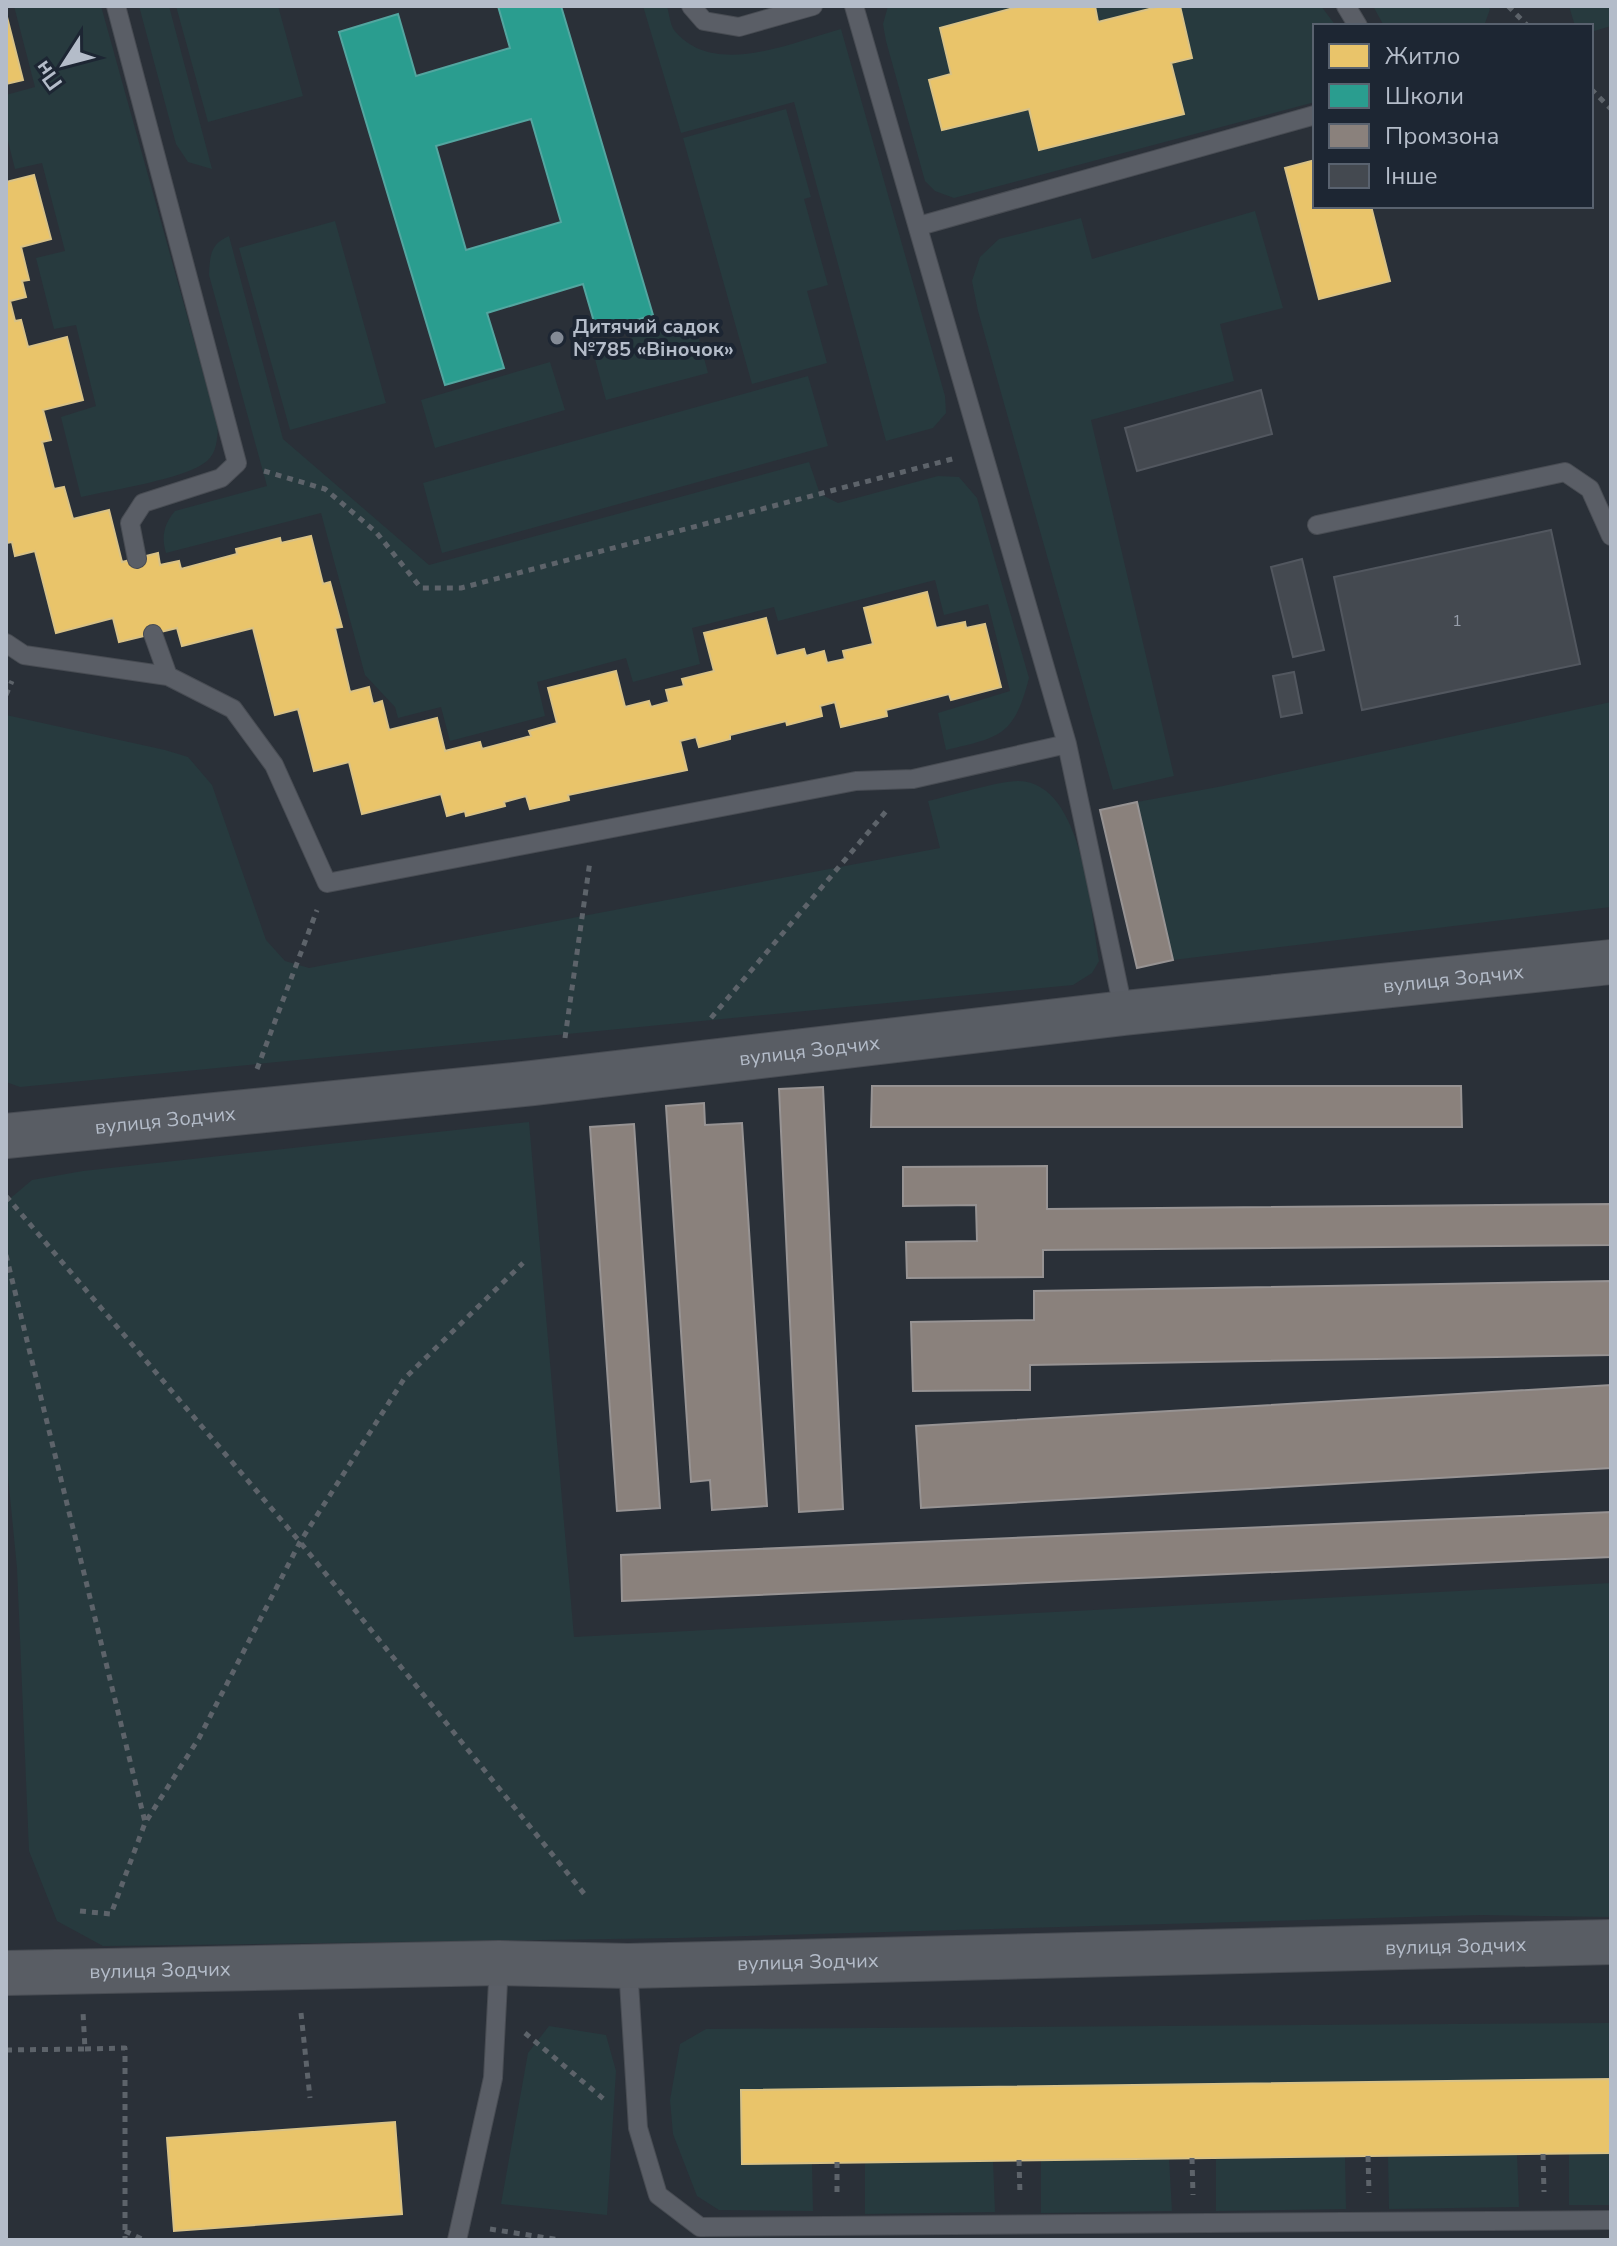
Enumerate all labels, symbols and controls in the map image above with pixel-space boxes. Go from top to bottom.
north arrow [24,24,104,104]
legend [1313,24,1593,208]
text: Житло [1385,40,1460,72]
text: Пн [28,54,70,96]
text: Школи [1385,80,1464,112]
text: Промзона [1385,120,1499,152]
text: Інше [1385,160,1437,192]
place label: Дитячий садок №785 «Віночок» [573,313,734,363]
marker: Дитячий садок №785 «Віночок» [548,329,566,347]
house number: 1 [1452,610,1462,632]
street label: вулиця Зодчих [1382,958,1525,1000]
street label: вулиця Зодчих [738,1029,882,1072]
street label: вулиця Зодчих [94,1100,237,1141]
street label: вулиця Зодчих [1385,1931,1527,1962]
street label: вулиця Зодчих [737,1947,879,1977]
street label: вулиця Зодчих [89,1955,231,1985]

